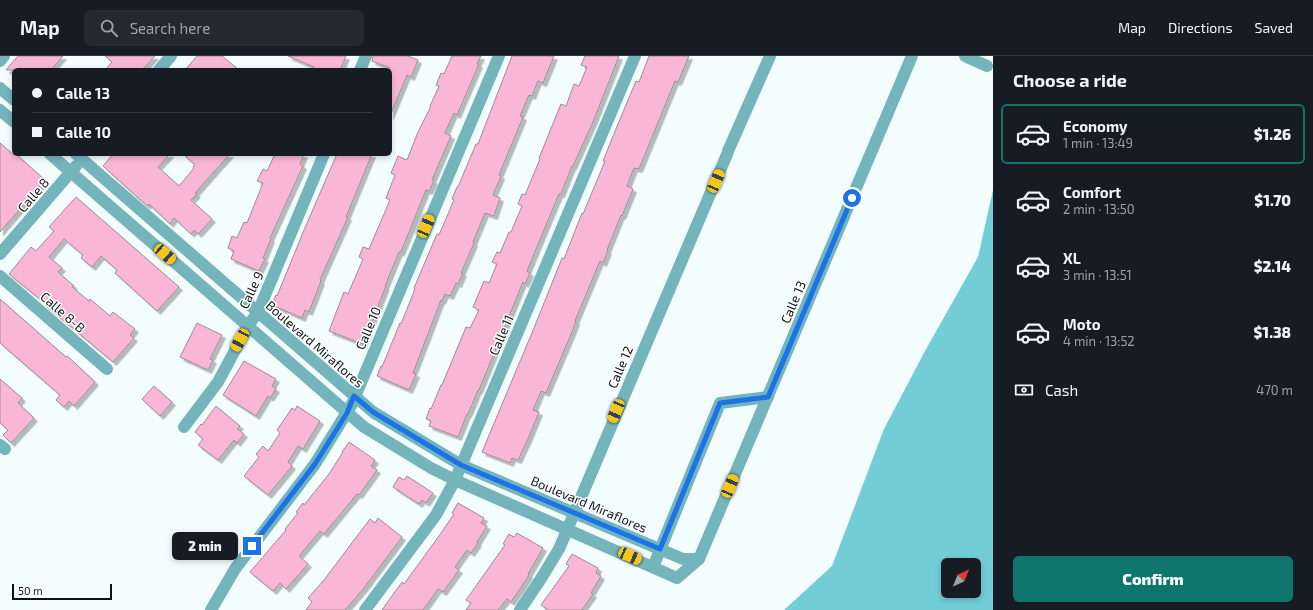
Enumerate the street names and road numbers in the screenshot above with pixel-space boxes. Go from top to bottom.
street label: Calle 8 [14,175,52,215]
street label: Calle 9 [235,269,267,311]
street label: Calle 13 [777,278,809,326]
street label: Calle 8-B [37,288,89,336]
street label: Boulevard Miraflores [263,297,367,391]
street label: Calle 10 [352,304,384,352]
street label: Calle 11 [485,312,517,358]
street label: Calle 12 [604,343,636,391]
street label: Boulevard Miraflores [528,472,650,536]

